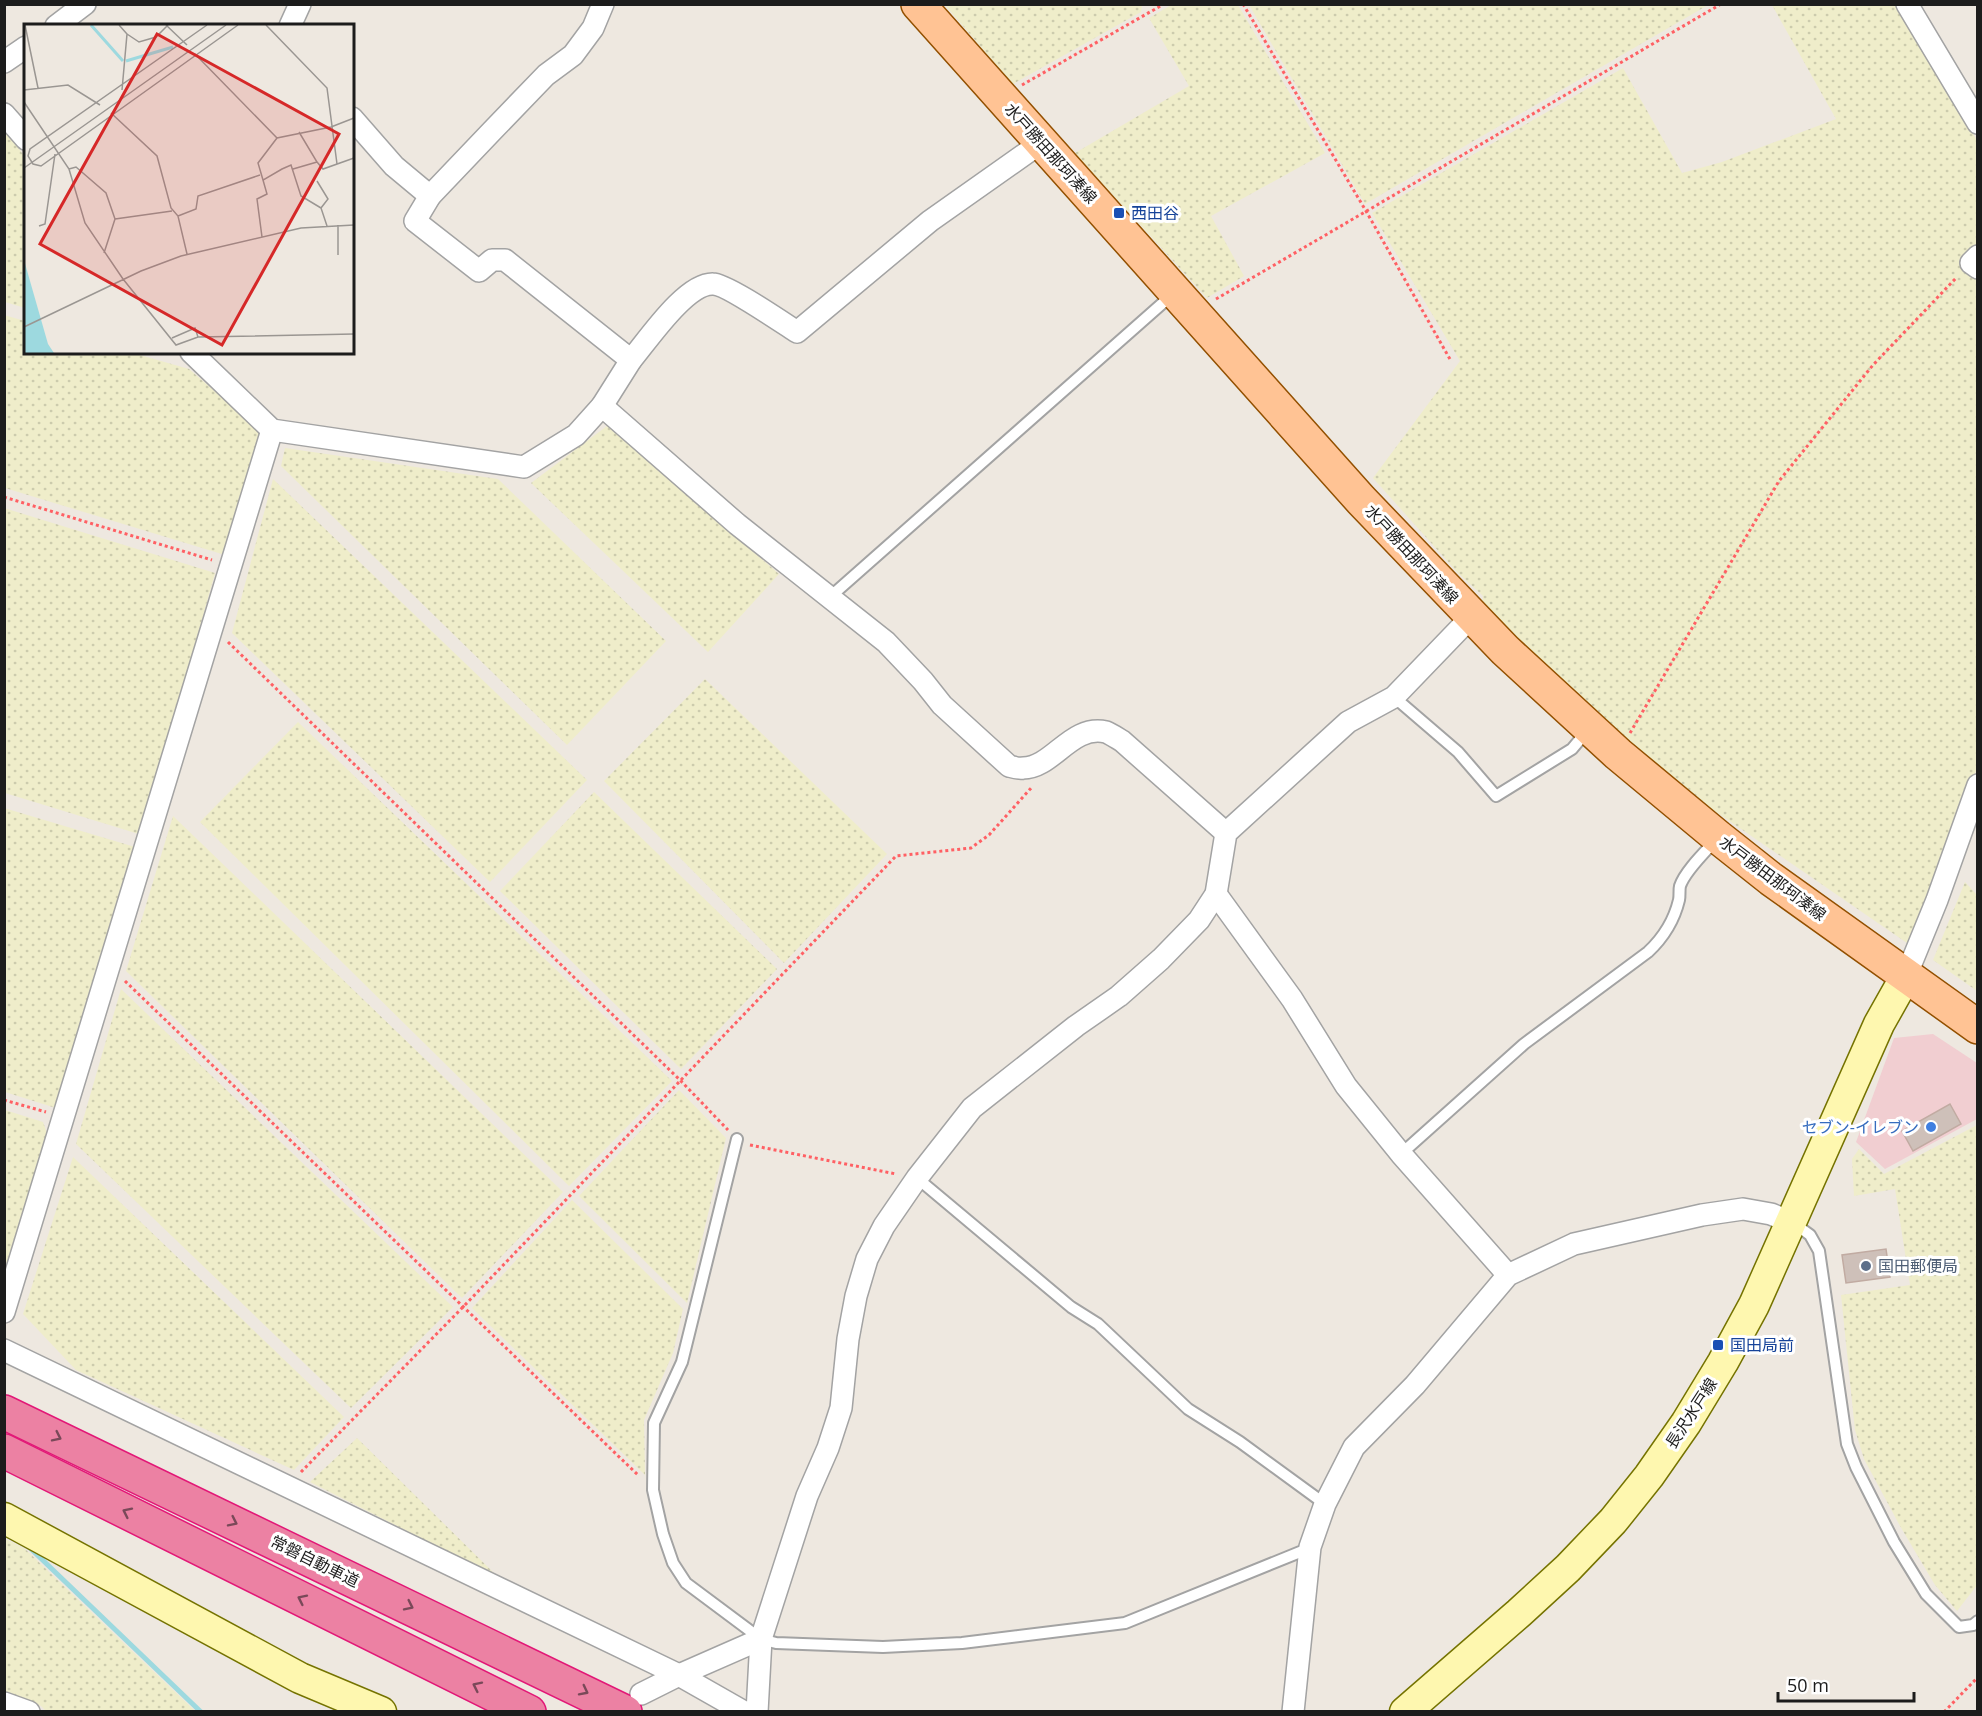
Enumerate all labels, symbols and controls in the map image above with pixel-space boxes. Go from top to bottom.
inset map [24,24,354,354]
street label: 水戸勝田那珂湊線 [1000,98,1102,208]
place label: 西田谷 [1131,202,1179,224]
marker: 西田谷 [1112,206,1126,220]
street label: 水戸勝田那珂湊線 [1360,500,1464,608]
street label: 水戸勝田那珂湊線 [1715,831,1831,925]
place label: セブン-イレブン [1802,1116,1919,1138]
marker: セブン-イレブン [1924,1120,1938,1134]
place label: 国田郵便局 [1878,1255,1958,1277]
marker: 国田郵便局 [1859,1259,1873,1273]
place label: 国田局前 [1730,1334,1794,1356]
marker: 国田局前 [1711,1338,1725,1352]
street label: 長沢水戸線 [1660,1373,1722,1453]
one-way arrow [51,1430,62,1442]
one-way arrow [123,1508,134,1520]
one-way arrow [226,1514,237,1526]
street label: 常磐自動車道 [267,1530,363,1592]
one-way arrow [298,1595,308,1606]
one-way arrow [402,1599,413,1611]
scale bar [1778,1665,1914,1703]
text: 50 m [1787,1673,1829,1697]
one-way arrow [472,1681,483,1693]
one-way arrow [578,1684,589,1695]

